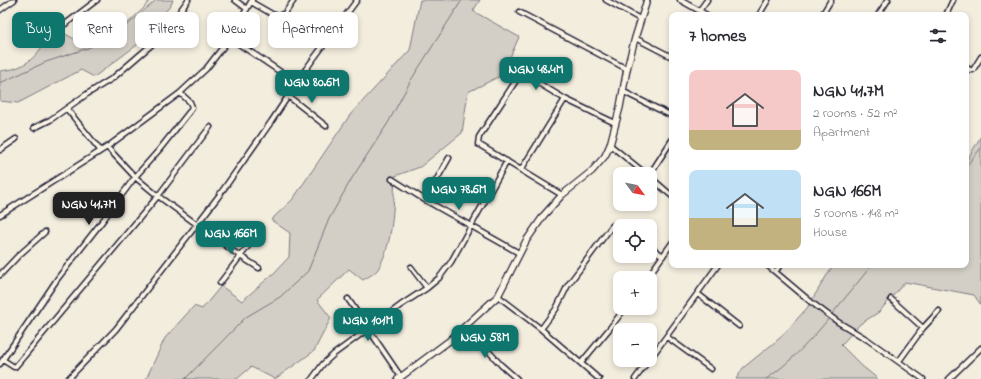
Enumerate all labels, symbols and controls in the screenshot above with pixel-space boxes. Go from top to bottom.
chip: Buy [12,12,65,48]
chip: Rent [73,12,127,48]
chip: Filters [135,12,199,48]
chip: New [207,12,260,48]
chip: Apartment [268,12,358,48]
text: 7 homes [689,24,747,49]
icon: filters [927,25,949,47]
pin: NGN 48.4M [490,57,582,91]
text: NGN 48.4M [508,60,564,79]
pin: NGN 80.6M [266,70,358,104]
text: NGN 80.6M [284,73,340,92]
text: NGN 41.7M [813,79,884,104]
icon: home [721,86,769,134]
text: 2 rooms · 52 m² [813,104,897,123]
text: Apartment [813,123,870,142]
north arrow [613,167,657,211]
map controls [613,167,657,367]
pin: NGN 78.6M [413,177,505,211]
text: NGN 166M [813,179,882,204]
text: NGN 78.6M [431,180,487,199]
icon: home [721,186,769,234]
pin: NGN 41.7M [43,192,135,226]
text: NGN 41.7M [62,195,116,214]
text: 5 rooms · 148 m² [813,204,899,223]
button: locate [613,219,657,263]
pin: NGN 166M [190,221,272,255]
text: House [813,223,847,242]
text: NGN 166M [205,224,257,243]
button: + [613,271,657,315]
pin: NGN 101M [327,308,409,342]
text: NGN 101M [343,311,393,330]
button: − [613,323,657,367]
pin: NGN 58M [448,325,522,359]
text: NGN 58M [460,328,510,347]

